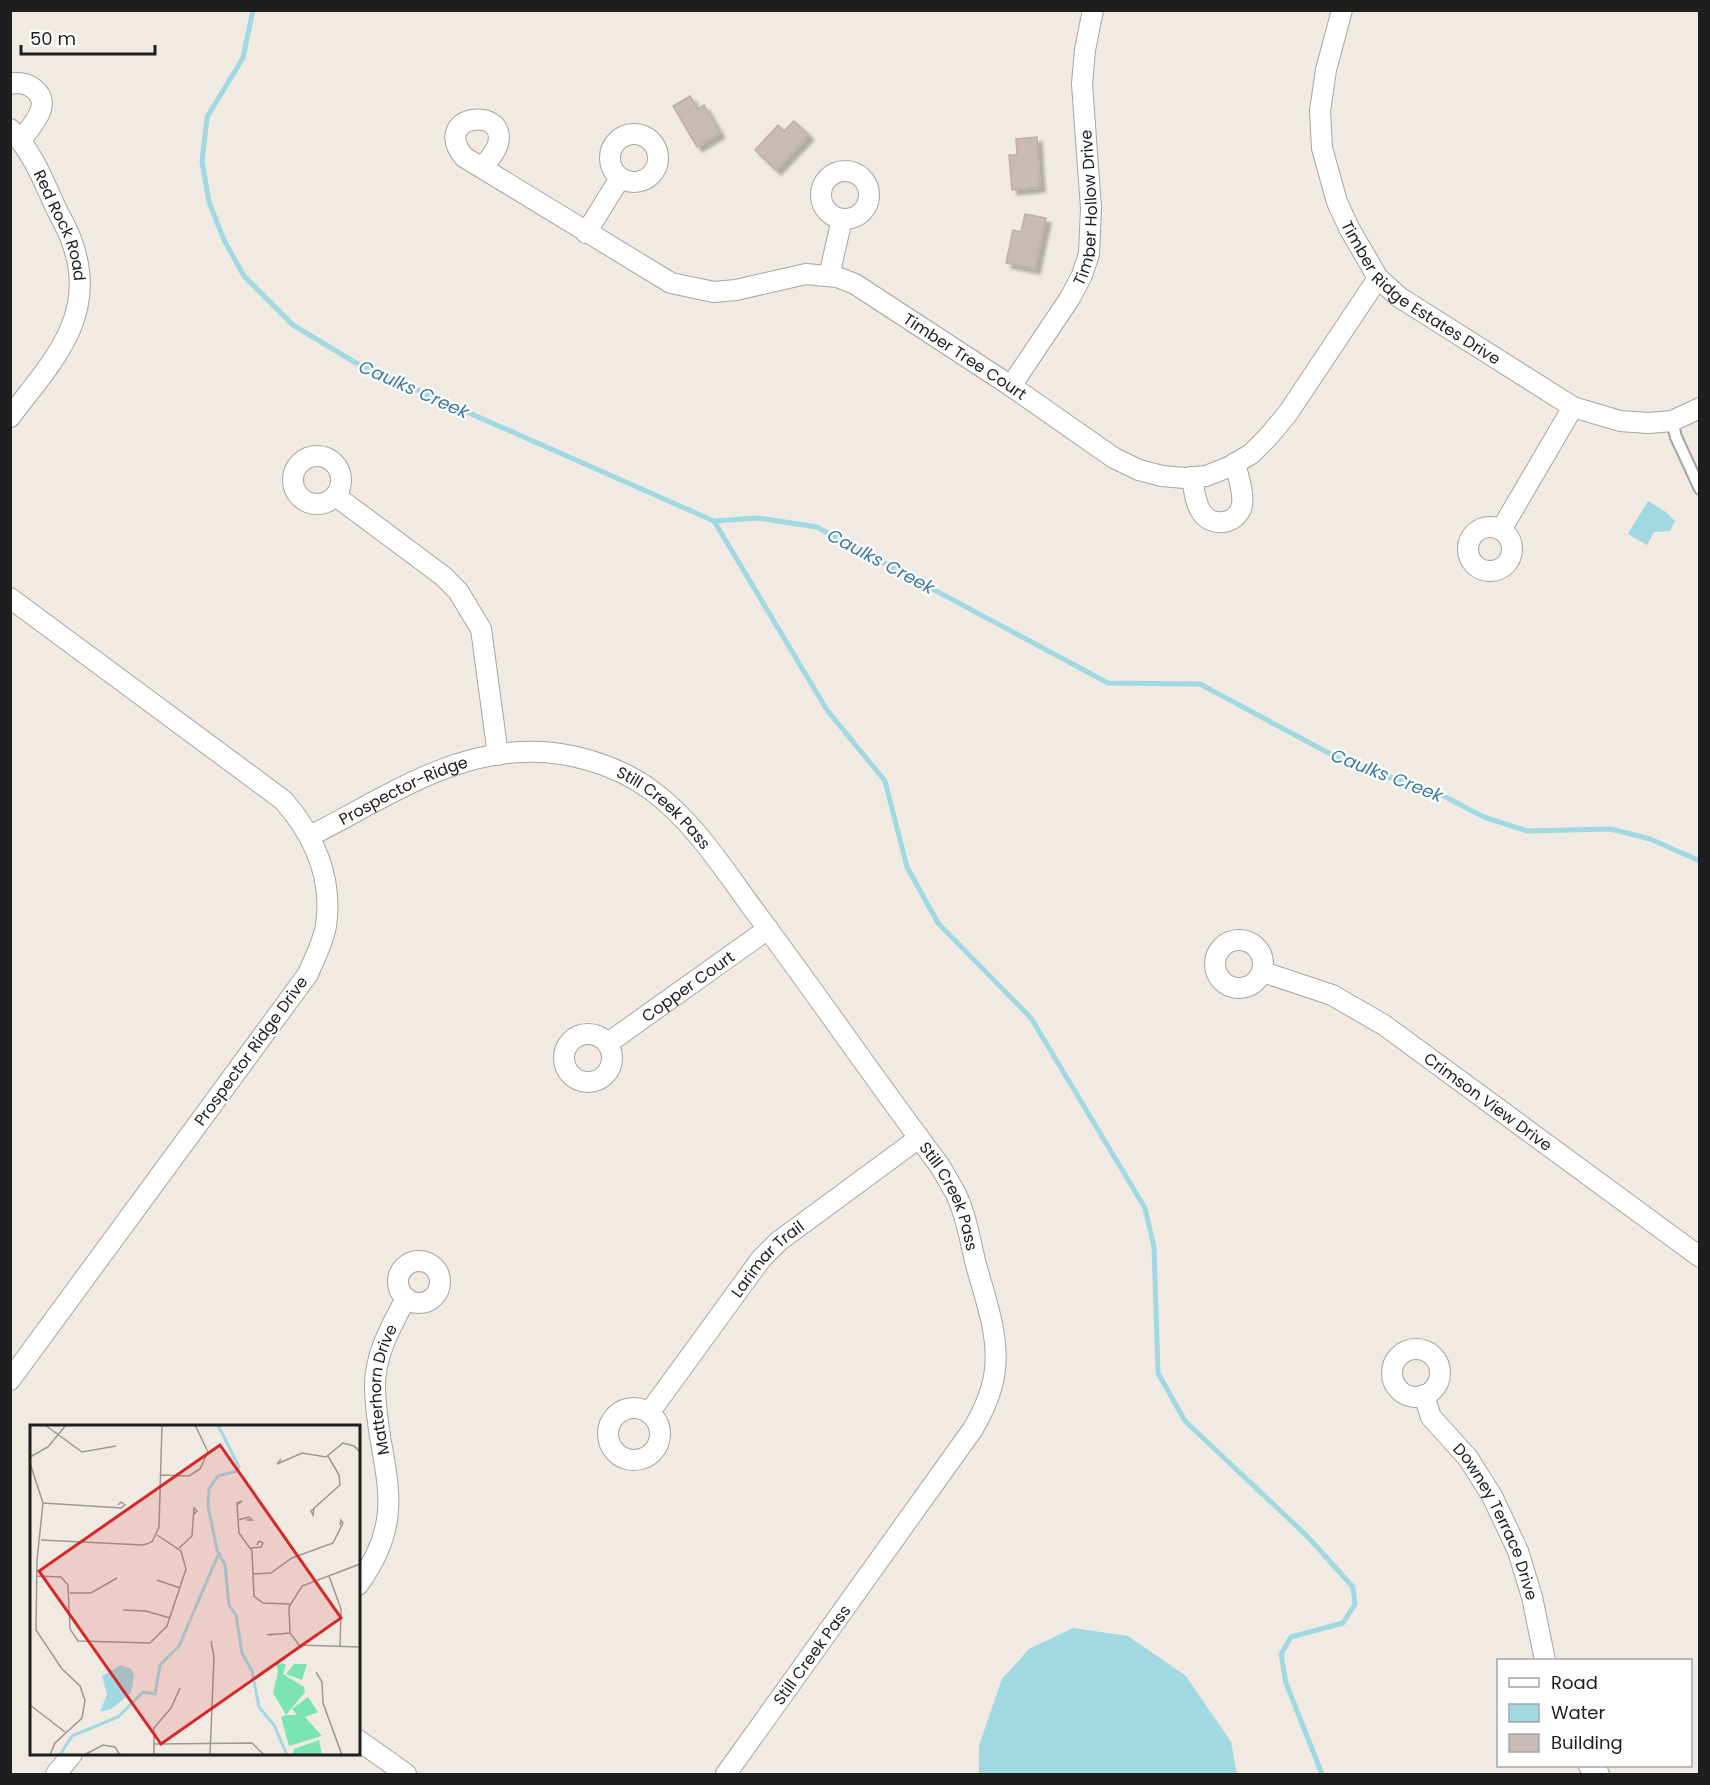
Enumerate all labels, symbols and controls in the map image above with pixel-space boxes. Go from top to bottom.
scale bar [21,18,154,56]
text: 50 m [30,26,76,51]
street label: Timber Hollow Drive [1067,129,1103,290]
street label: Red Rock Road [28,165,91,282]
street label: Timber Ridge Estates Drive [1336,217,1505,370]
street label: Timber Tree Court [899,307,1032,405]
water label: Caulks Creek [355,354,474,425]
water label: Caulks Creek [823,522,940,600]
water label: Caulks Creek [1327,742,1447,808]
street label: Prospector-Ridge [334,750,470,830]
street label: Still Creek Pass [613,760,716,854]
street label: Copper Court [637,945,739,1027]
street label: Prospector Ridge Drive [189,971,313,1131]
street label: Crimson View Drive [1419,1047,1557,1156]
street label: Still Creek Pass [914,1137,984,1253]
street label: Larimar Trail [725,1215,809,1302]
street label: Matterhorn Drive [363,1320,402,1457]
inset map [30,1425,360,1755]
street label: Downey Terrace Drive [1448,1438,1544,1603]
street label: Still Creek Pass [768,1600,856,1710]
legend [1497,1659,1692,1767]
text: Road [1551,1670,1598,1695]
text: Water [1551,1700,1605,1725]
text: Building [1551,1730,1623,1755]

